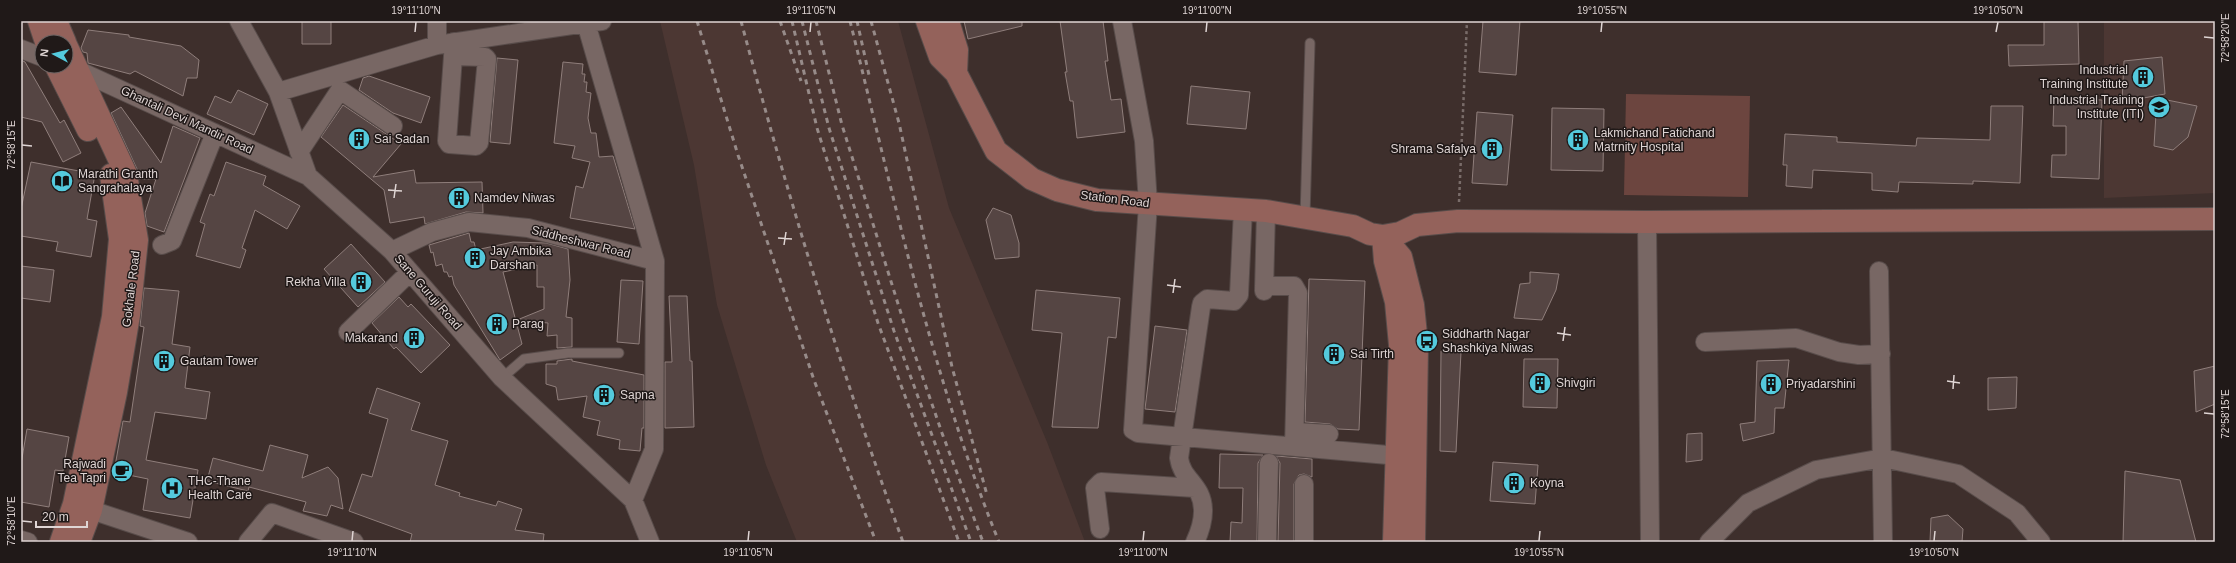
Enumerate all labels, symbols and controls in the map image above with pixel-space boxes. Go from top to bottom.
text: 19°11'10"N [391,5,441,16]
text: 19°11'05"N [786,5,836,16]
text: 19°11'00"N [1182,5,1232,16]
text: 19°10'55"N [1577,5,1627,16]
text: 19°10'50"N [1973,5,2023,16]
text: 72°58'20"E [2220,13,2231,63]
north arrow [34,34,74,74]
text: N [38,48,51,57]
place label: Industrial Training Institute [2040,63,2128,91]
building icon: Industrial Training Institute [2130,64,2156,90]
street label: Ghantali Devi Mandir Road [119,83,255,157]
place label: Industrial Training Institute (ITI) [2049,93,2144,121]
school or university icon: Industrial Training Institute (ITI) [2146,94,2172,120]
text: 72°58'15"E [6,120,17,170]
building icon: Sai Sadan [346,126,372,152]
place label: Lakmichand Fatichand Matrnity Hospital [1594,126,1715,154]
building icon: Lakmichand Fatichand Matrnity Hospital [1565,127,1591,153]
place label: Sai Sadan [374,132,429,146]
building icon: Shrama Safalya [1479,136,1505,162]
place label: Shrama Safalya [1391,142,1476,156]
place label: Marathi Granth Sangrahalaya [78,167,158,195]
library icon: Marathi Granth Sangrahalaya [49,168,75,194]
building icon: Namdev Niwas [446,185,472,211]
street label: Station Road [1080,188,1150,210]
place label: Namdev Niwas [474,191,555,205]
street label: Siddheshwar Road [530,223,632,261]
place label: Jay Ambika Darshan [490,244,552,272]
building icon: Jay Ambika Darshan [462,245,488,271]
street label: Gokhale Road [119,250,143,328]
street label: Sane Guruji Road [391,251,465,333]
building icon: Rekha Villa [348,269,374,295]
place label: Rekha Villa [286,275,346,289]
building icon: Parag [484,311,510,337]
place label: Parag [512,317,544,331]
building icon: Makarand [401,325,427,351]
place label: Siddharth Nagar Shashkiya Niwas [1442,327,1533,355]
bus stop icon: Siddharth Nagar Shashkiya Niwas [1414,328,1440,354]
place label: Makarand [345,331,398,345]
building icon: Sai Tirth [1321,341,1347,367]
place label: Sai Tirth [1350,347,1394,361]
building icon: Gautam Tower [151,348,177,374]
place label: Gautam Tower [180,354,258,368]
building icon: Shivgiri [1527,370,1553,396]
building icon: Priyadarshini [1758,371,1784,397]
place label: Shivgiri [1556,376,1595,390]
place label: Priyadarshini [1786,377,1855,391]
building icon: Sapna [591,382,617,408]
place label: Sapna [620,388,655,402]
text: 72°58'15"E [2220,389,2231,439]
place label: Rajwadi Tea Tapri [58,457,106,485]
cafe icon: Rajwadi Tea Tapri [109,458,135,484]
building icon: Koyna [1501,470,1527,496]
place label: THC-Thane Health Care [188,474,252,502]
hospital icon: THC-Thane Health Care [159,475,185,501]
place label: Koyna [1530,476,1564,490]
text: 72°58'10"E [6,496,17,546]
scale bar [36,503,87,529]
text: 20 m [42,510,69,524]
text: 19°11'10"N [327,547,377,558]
text: 19°11'05"N [723,547,773,558]
text: 19°11'00"N [1118,547,1168,558]
text: 19°10'55"N [1514,547,1564,558]
text: 19°10'50"N [1909,547,1959,558]

